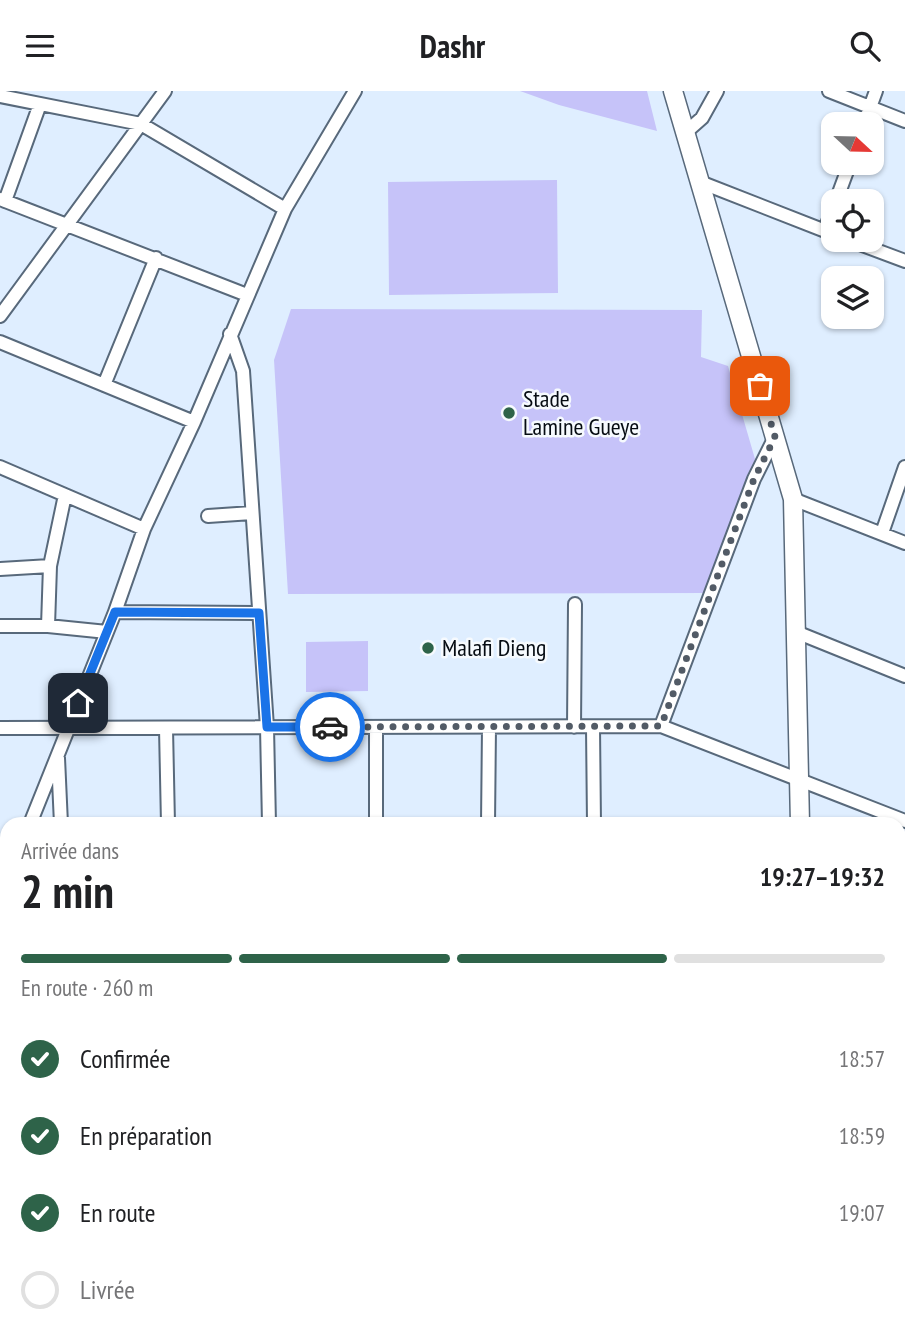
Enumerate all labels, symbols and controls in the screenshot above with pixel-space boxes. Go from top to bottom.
text: Dashr [420,25,485,67]
icon: menu [21,27,59,65]
icon: search [846,27,884,65]
north arrow [821,112,884,175]
map controls [821,112,884,329]
button: locate [821,189,884,252]
button: layers [821,266,884,329]
pin [730,356,790,416]
icon: bag [741,367,779,405]
place label: Stade Lamine Gueye [523,383,639,442]
marker: Stade Lamine Gueye [501,405,517,421]
place label: Malafi Dieng [442,632,546,663]
marker: Malafi Dieng [420,640,436,656]
pin [48,673,108,733]
icon: home [59,684,97,722]
courier [295,692,365,762]
icon: car [311,708,349,746]
text: Arrivée dans [21,836,119,865]
text: 19:27–19:32 [760,860,885,893]
text: 2 min [21,861,114,921]
text: En route · 260 m [21,973,153,1002]
icon: check [21,1040,59,1078]
text: Confirmée [80,1042,171,1075]
text: 18:57 [839,1044,885,1073]
icon: check [21,1117,59,1155]
text: En préparation [80,1119,212,1152]
text: 18:59 [839,1121,885,1150]
icon: check [21,1194,59,1232]
text: En route [80,1196,155,1229]
text: 19:07 [839,1198,885,1227]
text: Livrée [80,1273,135,1306]

